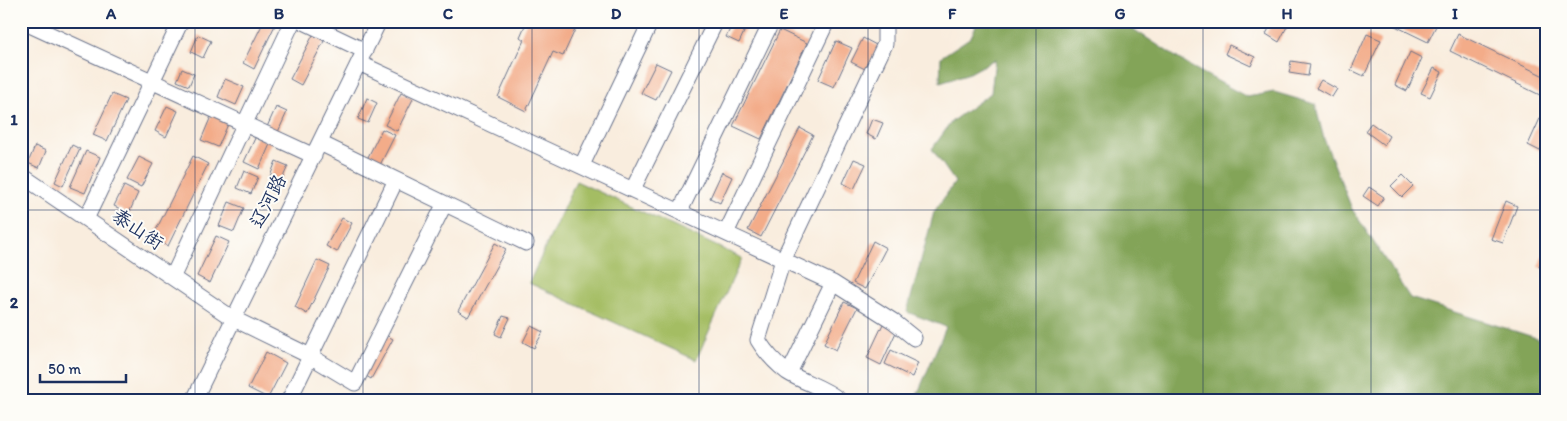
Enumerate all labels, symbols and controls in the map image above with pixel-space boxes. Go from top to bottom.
text: A [105,4,117,23]
text: B [274,4,285,23]
text: C [443,4,454,23]
text: D [611,4,622,23]
text: E [780,4,789,23]
text: F [948,4,957,23]
text: G [1114,4,1126,23]
text: H [1281,4,1293,23]
text: I [1452,4,1458,23]
text: 1 [10,110,18,129]
street label: 辽河路 [245,170,291,232]
street label: 泰山街 [108,204,168,254]
text: 2 [10,293,19,312]
scale bar [40,351,126,383]
text: 50 m [48,360,81,378]

